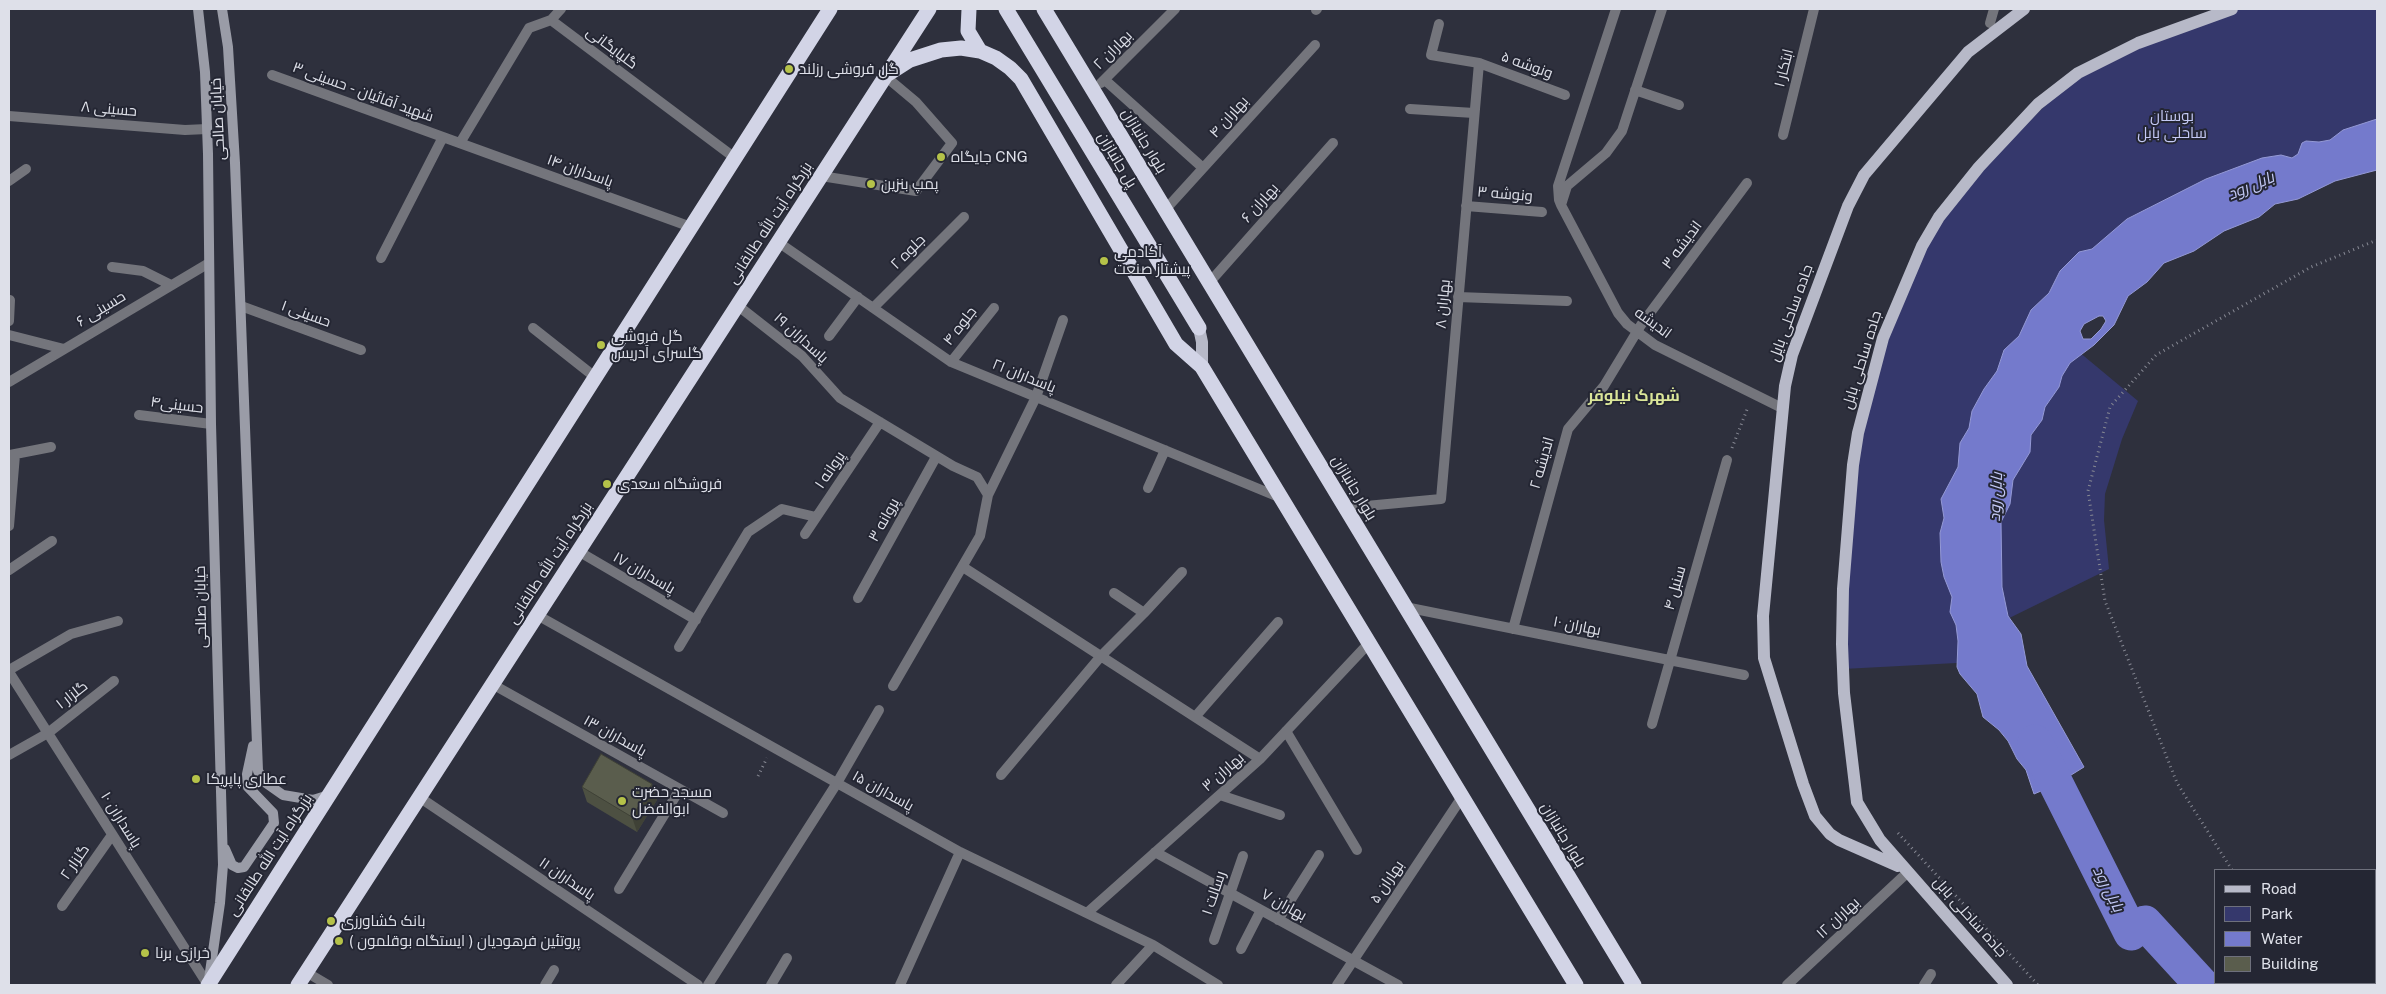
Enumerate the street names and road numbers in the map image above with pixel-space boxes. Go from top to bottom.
street label: گلپایگانی [583,23,641,73]
street label: بهاران ۲ [1090,27,1136,73]
street label: ونوشه ۵ [1499,47,1555,83]
street label: ابتکار ۱ [1771,47,1797,89]
street label: شهید آقائیان - حسینی ۳ [290,58,436,126]
street label: خيابان صالحی [207,77,229,161]
street label: بهاران ۴ [1206,92,1252,142]
street label: حسینی ۸ [80,98,138,120]
street label: بلوار جانبازان [1118,105,1170,177]
street label: پل جانبازان [1093,129,1141,191]
street label: پاسداران ۱۴ [544,151,616,191]
street label: بزرگراه آیت الله طالقانی [724,159,816,287]
street label: بهاران ۶ [1238,179,1282,227]
street label: ونوشه ۳ [1476,183,1534,205]
street label: اندیشه ۳ [1658,217,1706,273]
street label: جلوه ۲ [887,231,929,273]
street label: جاده ساحلی بایل [1765,262,1817,364]
street label: بهاران ۸ [1432,279,1454,329]
street label: حسینی ۶ [73,287,129,331]
street label: حسینی ۱ [279,297,333,331]
street label: جلوه ۴ [939,303,981,349]
street label: اندیشه [1631,303,1675,343]
street label: پاسداران ۱۹ [770,309,832,367]
street label: جاده ساحلی بابل [1838,309,1886,411]
street label: پاسداران ۲۱ [990,355,1058,397]
street label: حسینی۴ [149,393,205,417]
street label: اندیشه ۲ [1526,435,1558,491]
street label: پروانه ۱ [811,448,849,492]
street label: بلوار جانبازان [1328,452,1380,524]
street label: پروانه ۳ [865,495,903,545]
street label: بزرگراه آیت الله طالقانی [504,499,596,627]
street label: پاسداران ۱۷ [610,548,678,598]
street label: سنبل ۴ [1660,564,1690,612]
street label: خیابان صالحی [191,566,211,648]
street label: بهاران ۱۰ [1552,613,1602,639]
street label: گلزار ۱ [52,677,92,713]
street label: پاسداران ۱۳ [580,711,650,761]
street label: بهاران ۳ [1198,749,1248,795]
street label: پاسداران ۱۵ [849,767,917,815]
street label: پاسداران ١٠ [97,789,145,851]
street label: بزرگراه آیت الله طالقانی [224,791,316,919]
street label: بلوار جانبازان [1537,799,1589,871]
street label: گلزار ۲ [57,841,93,883]
street label: پاسداران ١١ [536,854,598,904]
street label: بهاران ۵ [1366,857,1408,907]
street label: رسالت ۱ [1198,869,1230,917]
street label: جاده ساحلی بابل [1929,873,2011,961]
street label: بهاران ۷ [1258,885,1310,925]
street label: بهاران ۱۲ [1813,894,1863,942]

